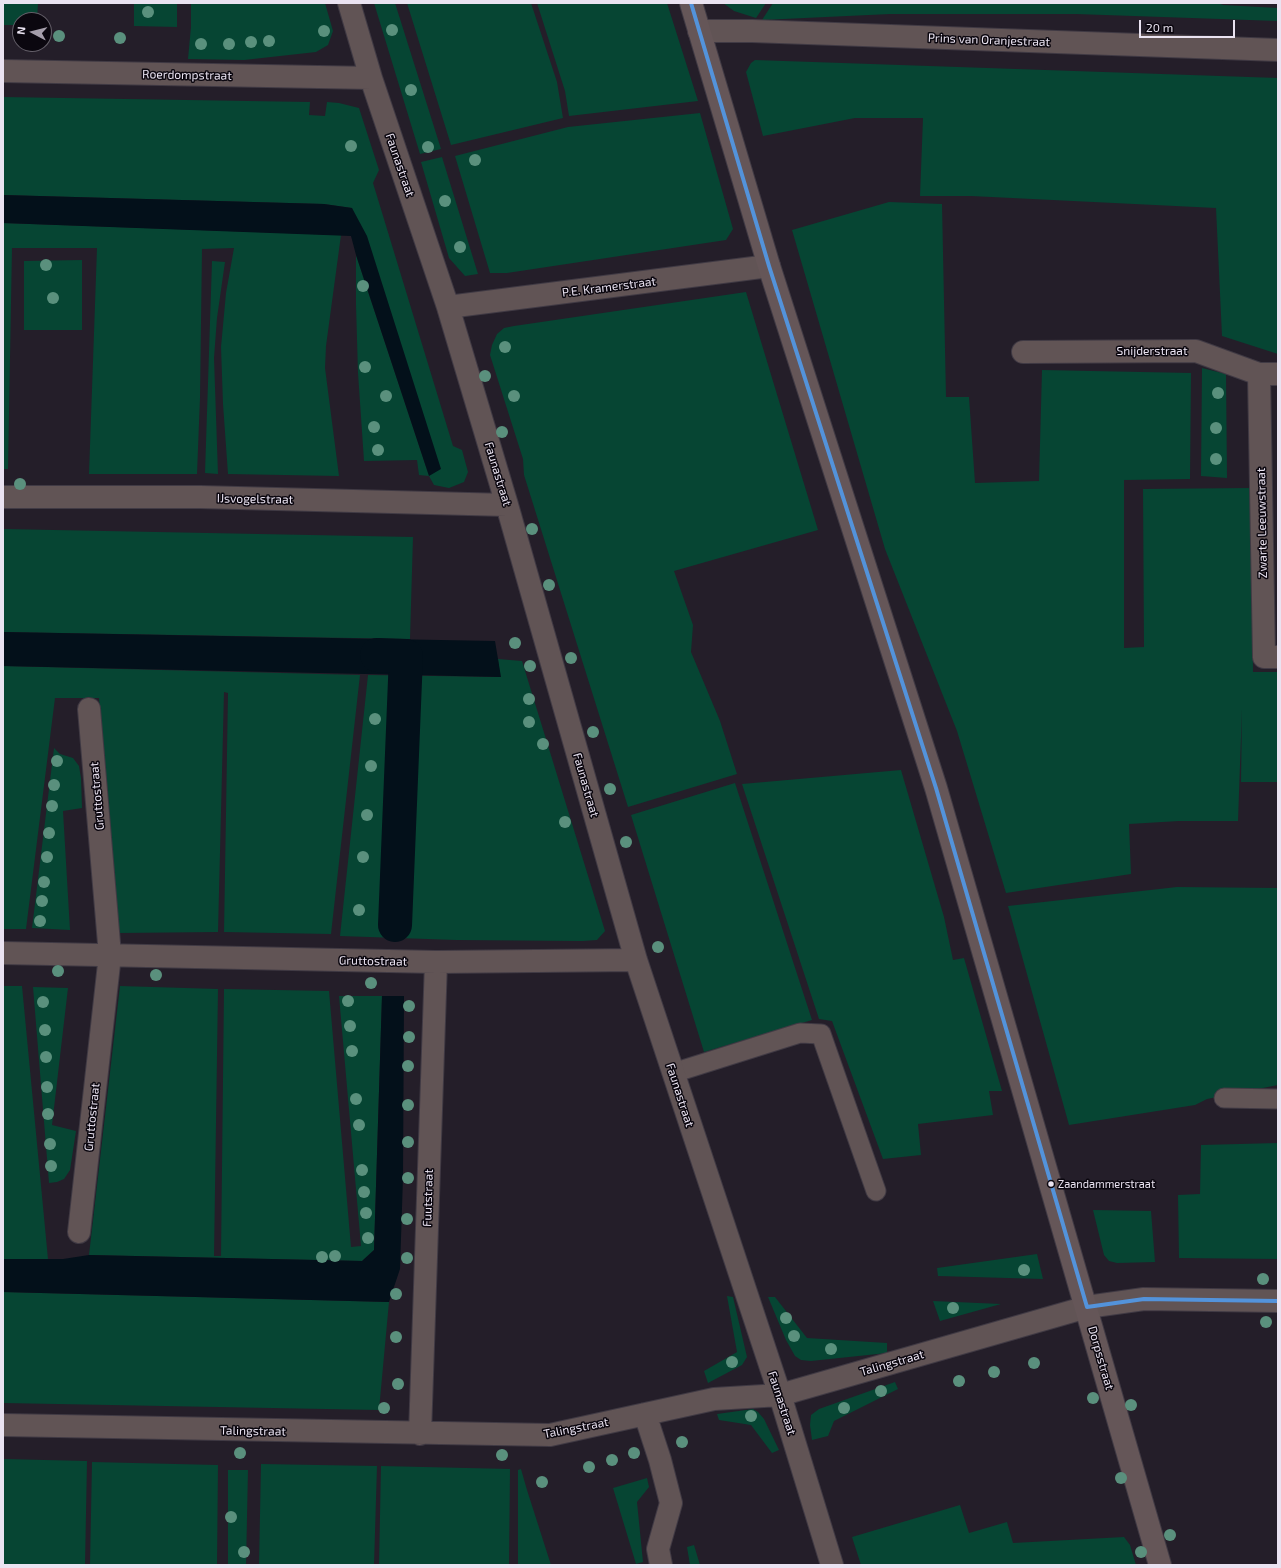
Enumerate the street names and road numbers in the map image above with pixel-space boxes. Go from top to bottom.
street label: Prins van Oranjestraat [928,31,1050,49]
street label: Roerdompstraat [142,67,232,83]
street label: Faunastraat [382,131,418,199]
street label: P.E. Kramerstraat [561,274,657,300]
street label: Snijderstraat [1116,344,1188,358]
street label: Faunastraat [481,440,515,508]
street label: Zwarte Leeuwstraat [1254,468,1270,578]
street label: IJsvogelstraat [217,491,293,507]
street label: Faunastraat [570,751,602,819]
street label: Gruttostraat [87,761,107,831]
street label: Gruttostraat [339,953,407,969]
street label: Faunastraat [663,1061,697,1129]
street label: Gruttostraat [81,1082,103,1152]
street label: Fuutstraat [420,1169,436,1227]
street label: Dorpsstraat [1085,1324,1117,1392]
street label: Talingstraat [858,1347,926,1379]
street label: Faunastraat [765,1369,799,1437]
street label: Talingstraat [542,1415,610,1441]
street label: Talingstraat [220,1423,286,1439]

